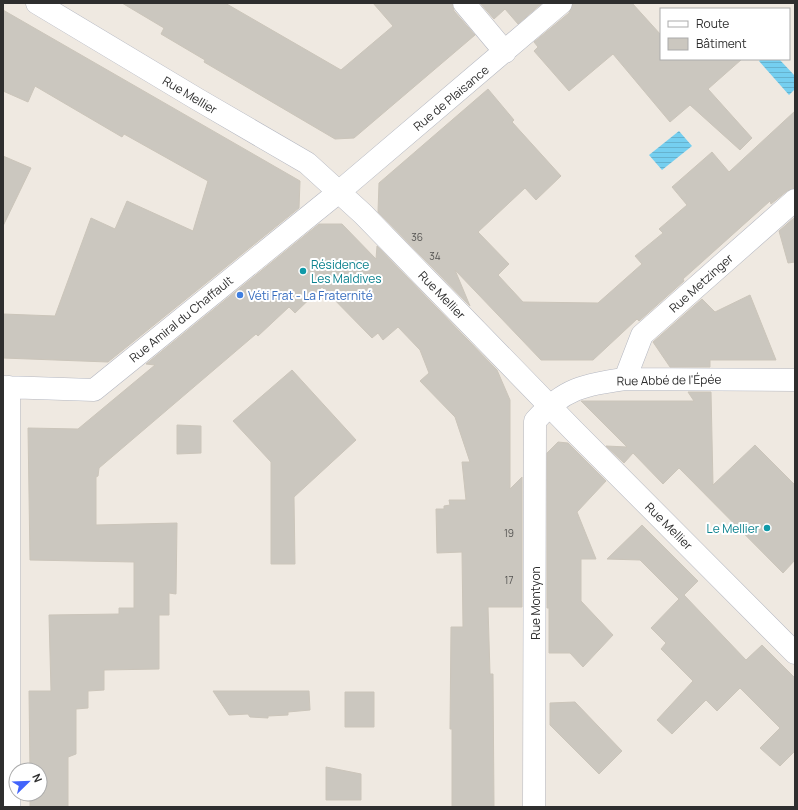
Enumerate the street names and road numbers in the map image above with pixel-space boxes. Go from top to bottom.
street label: Rue de Plaisance [410,61,492,135]
street label: Rue Mellier [159,72,221,118]
street label: Rue Metzinger [665,249,737,316]
street label: Rue Mellier [415,267,470,323]
street label: Rue Amiral du Chaffault [126,272,237,366]
street label: Rue Abbé de l'Épée [616,371,722,389]
street label: Rue Mellier [641,498,697,554]
street label: Rue Montyon [527,566,544,640]

